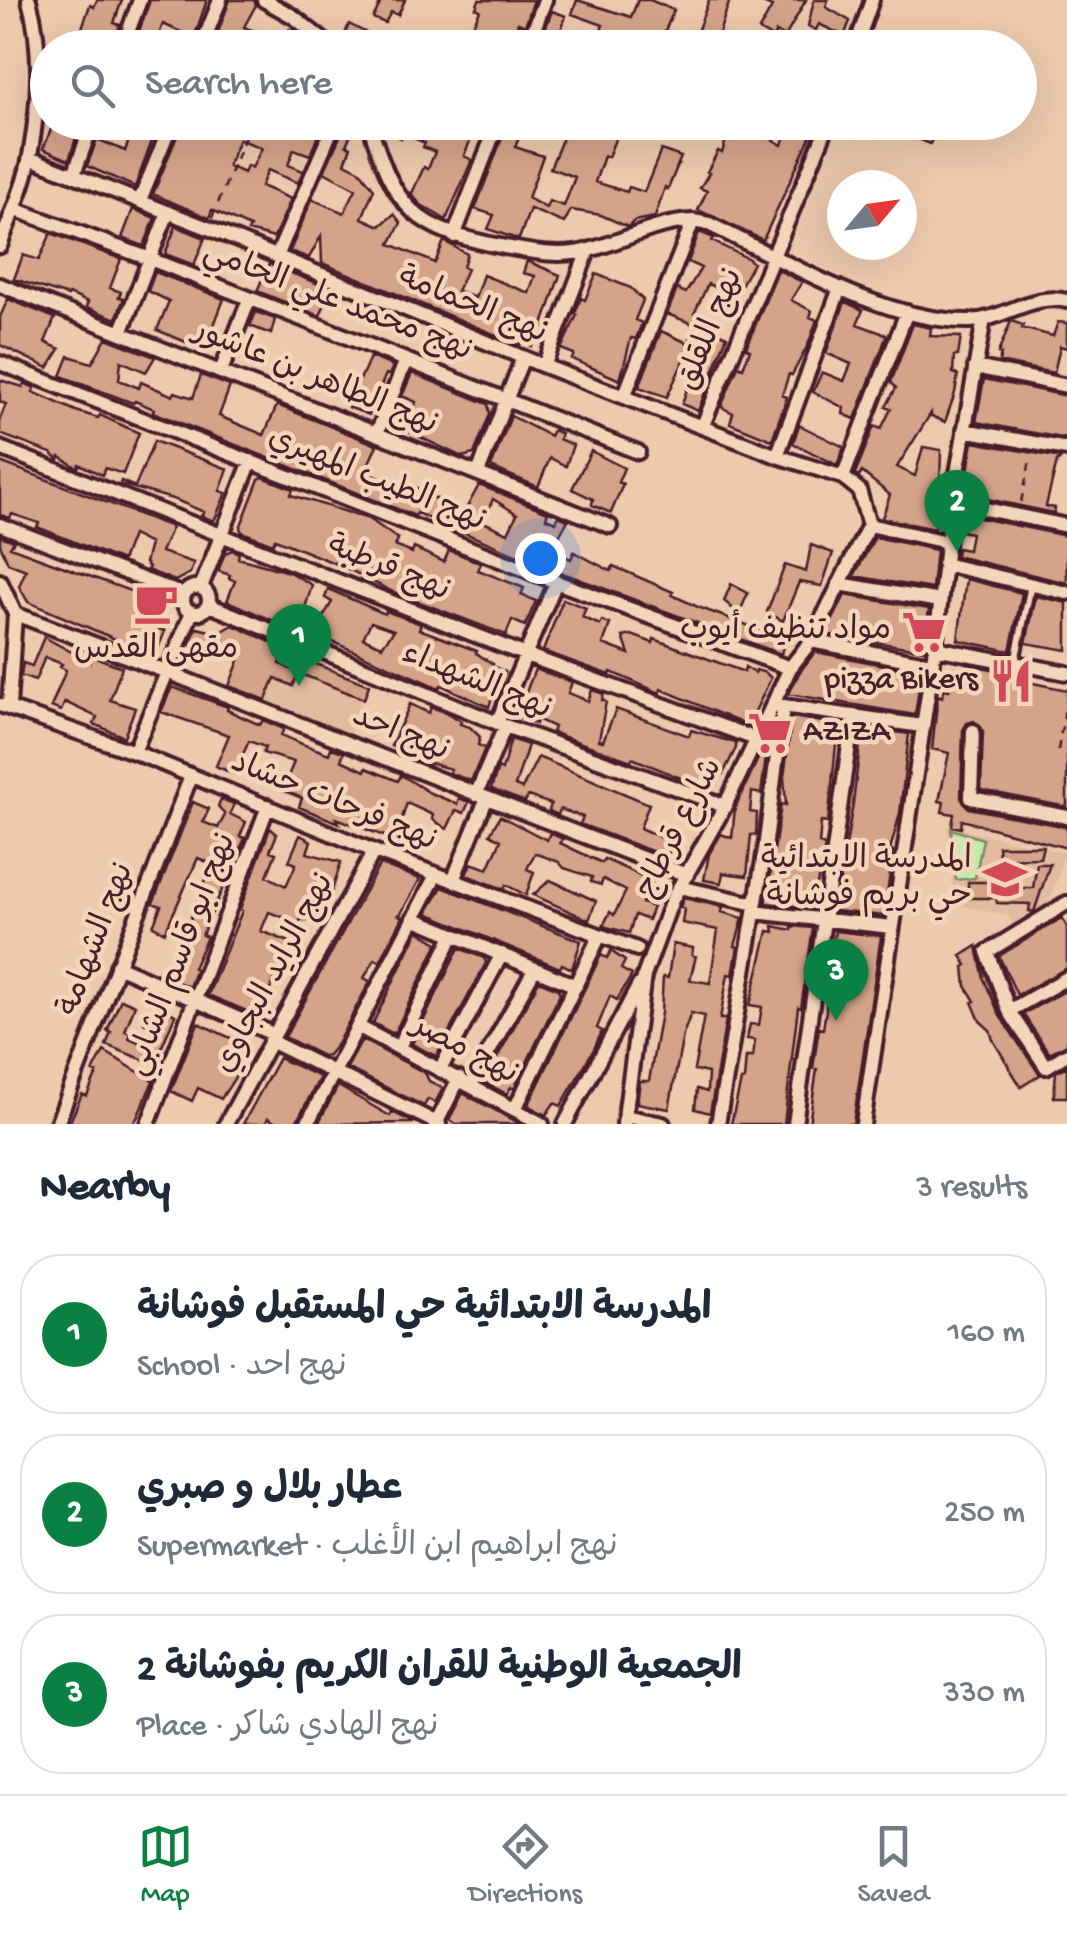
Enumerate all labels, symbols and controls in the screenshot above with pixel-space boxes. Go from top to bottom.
search box [30,30,1037,140]
icon: search [65,58,120,113]
text: Search here [145,63,332,107]
north arrow [827,170,917,260]
street label: نهج محمد علي الحامي [196,234,477,375]
street label: نهج الحمامة [392,260,552,354]
street label: نهج اللقلق [670,263,754,397]
street label: نهج الطاهر بن عاشور [185,312,443,445]
street label: نهج الطيب المهيري [262,420,490,542]
pin: 2 [924,470,990,552]
street label: نهج قرطبة [321,528,455,612]
your location [515,533,566,584]
cafe icon: مقهى القدس [132,579,180,627]
pin: 1 [266,604,332,686]
supermarket icon: مواد تنظيف أيوب [900,608,948,656]
place label: مواد تنظيف أيوب [680,609,891,651]
place label: مقهى القدس [74,632,238,670]
street label: نهج الشهداء [396,636,556,730]
restaurant icon: pizza Bikers [987,657,1035,705]
place label: pizza Bikers [824,662,979,700]
street label: نهج احد [346,698,454,772]
supermarket icon: AZIZA [746,709,794,757]
place label: AZIZA [803,714,892,752]
street label: نهج فرحات حشاد [225,744,441,862]
street label: شارع قرطاج [630,753,732,905]
street label: نهج ابو قاسم الشابي [119,828,250,1083]
place label: المدرسة الابتدائية حي بريم فوشانة [761,842,972,921]
school or university icon: المدرسة الابتدائية حي بريم فوشانة [981,855,1029,903]
street label: نهج الشهامة [51,858,145,1022]
street label: نهج الرايد البجاوي [207,867,345,1081]
pin: 3 [804,938,868,1021]
street label: نهج مصر [402,1006,524,1095]
text: Nearby [40,1165,170,1214]
text: 3 results [916,1170,1027,1208]
text: المدرسة الابتدائية حي المستقبل فوشانة [137,1289,711,1333]
text: 1 [68,1315,81,1353]
text: 160 m [947,1315,1025,1353]
text: School · نهج احد [137,1349,347,1387]
text: عطار بلال و صبري [137,1469,403,1513]
text: 2 [67,1495,82,1533]
text: 250 m [944,1495,1025,1533]
text: Supermarket · نهج ابراهيم ابن الأغلب [137,1529,618,1567]
text: الجمعية الوطنية للقران الكريم بفوشانة 2 [137,1649,742,1693]
text: 3 [66,1675,83,1713]
text: 330 m [943,1675,1025,1713]
text: Place · نهج الهادي شاكر [137,1709,438,1747]
tab: Map [138,1819,193,1912]
tab: Directions [468,1819,582,1912]
tab: Saved [857,1819,929,1912]

